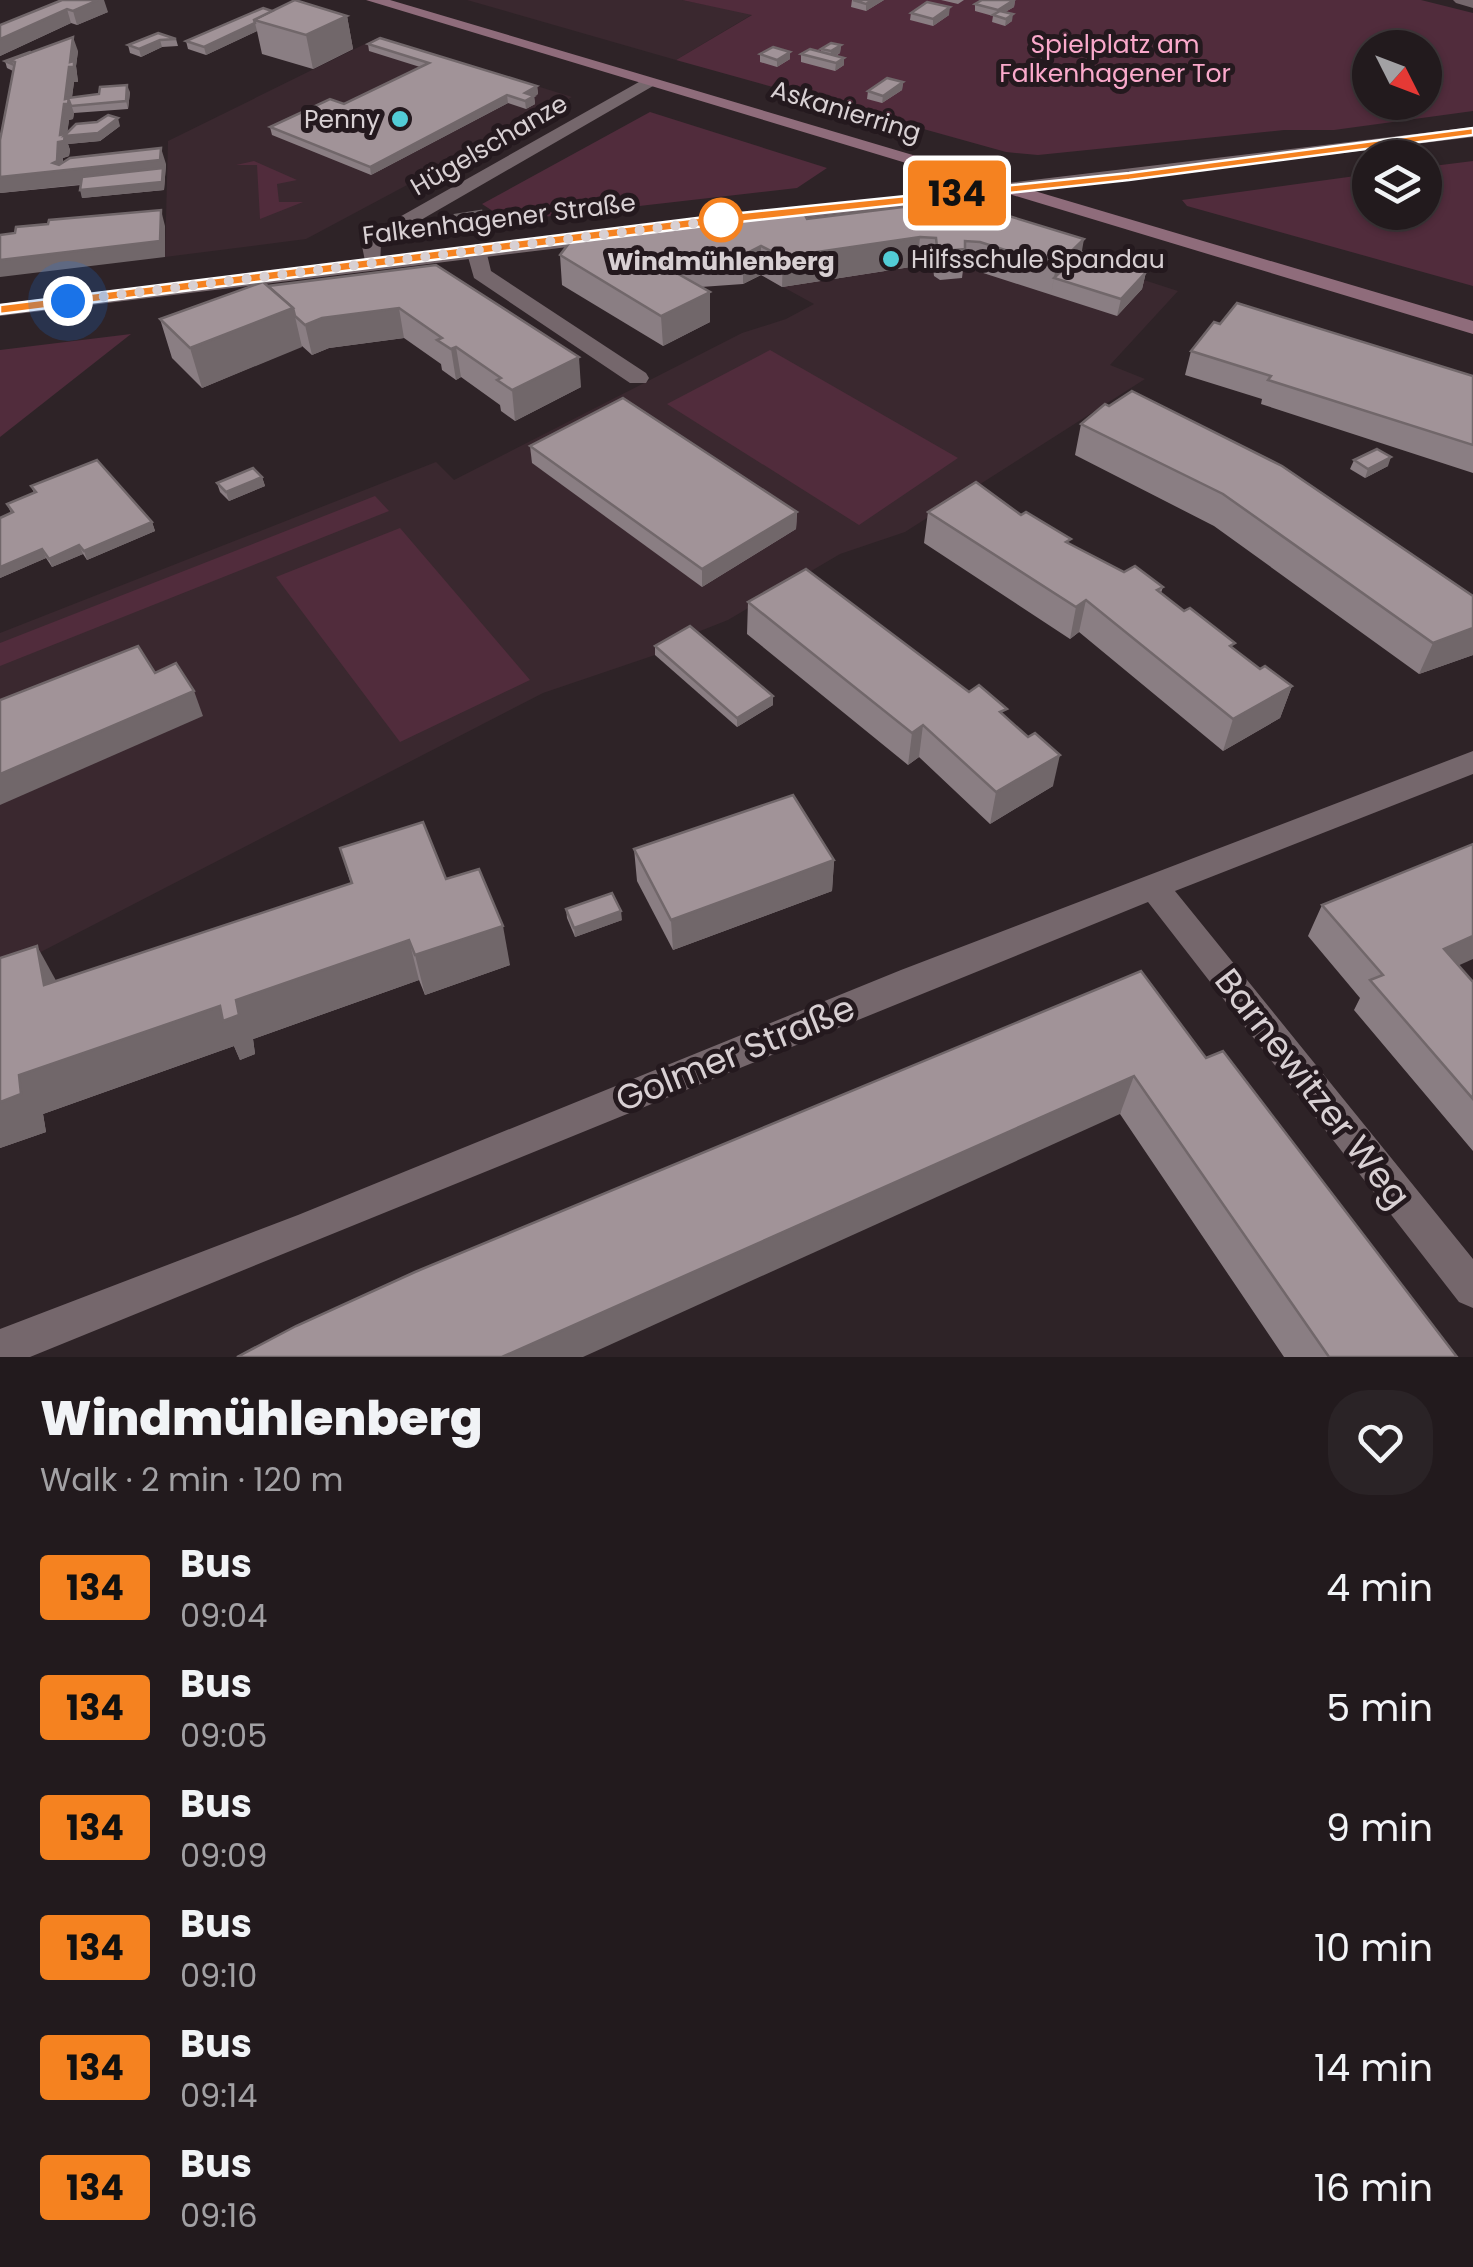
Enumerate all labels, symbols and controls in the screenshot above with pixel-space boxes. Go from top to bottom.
park label: Spielplatz am Falkenhagener Tor [999,27,1231,91]
north arrow [1352,30,1442,120]
map controls [1352,30,1442,230]
street label: Askanierring [767,72,925,150]
street label: Hügelschanze [404,86,574,204]
place label: Penny [304,102,380,137]
marker: Penny [389,108,411,130]
button: layers [1352,140,1442,230]
line badge: 134 [900,160,1014,226]
text: 134 [928,169,986,218]
street label: Falkenhagener Straße [360,185,638,253]
marker: Windmühlenberg [700,199,742,241]
place label: Hilfsschule Spandau [911,242,1165,277]
place label: Windmühlenberg [607,244,835,279]
marker: Hilfsschule Spandau [880,248,902,270]
your location [43,276,93,326]
street label: Barnewitzer Weg [1204,958,1422,1218]
street label: Golmer Straße [608,983,862,1123]
text: Windmühlenberg [40,1385,483,1452]
button: heart [1328,1390,1433,1495]
text: Walk · 2 min · 120 m [40,1457,343,1502]
text: Bus [180,1537,252,1590]
text: 4 min [1326,1561,1433,1614]
text: 134 [66,1563,124,1612]
text: 09:04 [180,1593,267,1638]
text: Bus [180,1657,252,1710]
text: 5 min [1326,1681,1433,1734]
text: 134 [66,1683,124,1732]
text: 09:05 [180,1713,267,1758]
text: Bus [180,1777,252,1830]
text: 9 min [1326,1801,1433,1854]
text: 134 [66,1803,124,1852]
text: 09:09 [180,1833,267,1878]
text: Bus [180,1897,252,1950]
text: 10 min [1314,1921,1433,1974]
text: 134 [66,1923,124,1972]
text: 09:10 [180,1953,257,1998]
text: Bus [180,2017,252,2070]
text: 14 min [1314,2041,1433,2094]
text: 134 [66,2043,124,2092]
text: 09:14 [180,2073,257,2118]
text: Bus [180,2137,252,2190]
text: 16 min [1314,2161,1433,2214]
text: 134 [66,2163,124,2212]
text: 09:16 [180,2193,258,2238]

